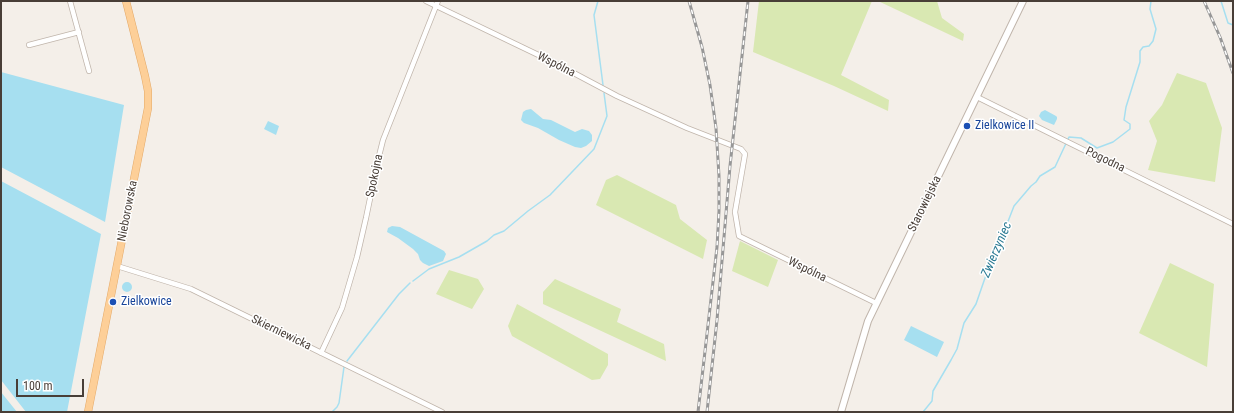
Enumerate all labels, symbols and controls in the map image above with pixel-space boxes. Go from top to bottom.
street label: Wspólna [535,49,577,81]
place label: Zielkowice II [975,119,1034,133]
marker: Zielkowice II [962,121,972,131]
street label: Pogodna [1083,144,1127,176]
street label: Spokojna [363,153,387,199]
street label: Starowiejska [905,174,945,234]
street label: Nieborowska [115,179,141,243]
water label: Zwierzyniec [978,220,1016,280]
street label: Wspólna [785,255,829,285]
place label: Zielkowice [121,295,172,309]
marker: Zielkowice [108,297,118,307]
street label: Skierniewicka [249,312,313,354]
scale bar [18,371,86,397]
text: 100 m [23,379,53,393]

